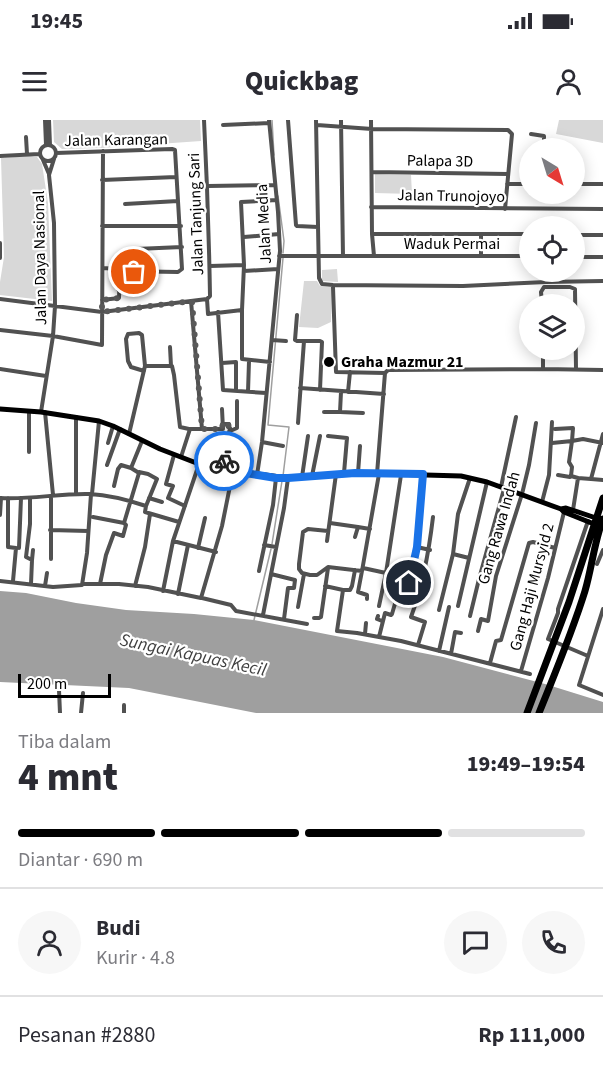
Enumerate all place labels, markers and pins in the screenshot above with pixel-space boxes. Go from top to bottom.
pin [108,246,159,297]
place label: Graha Mazmur 21 [341,351,464,373]
marker: Graha Mazmur 21 [322,355,336,369]
pin [383,557,434,608]

